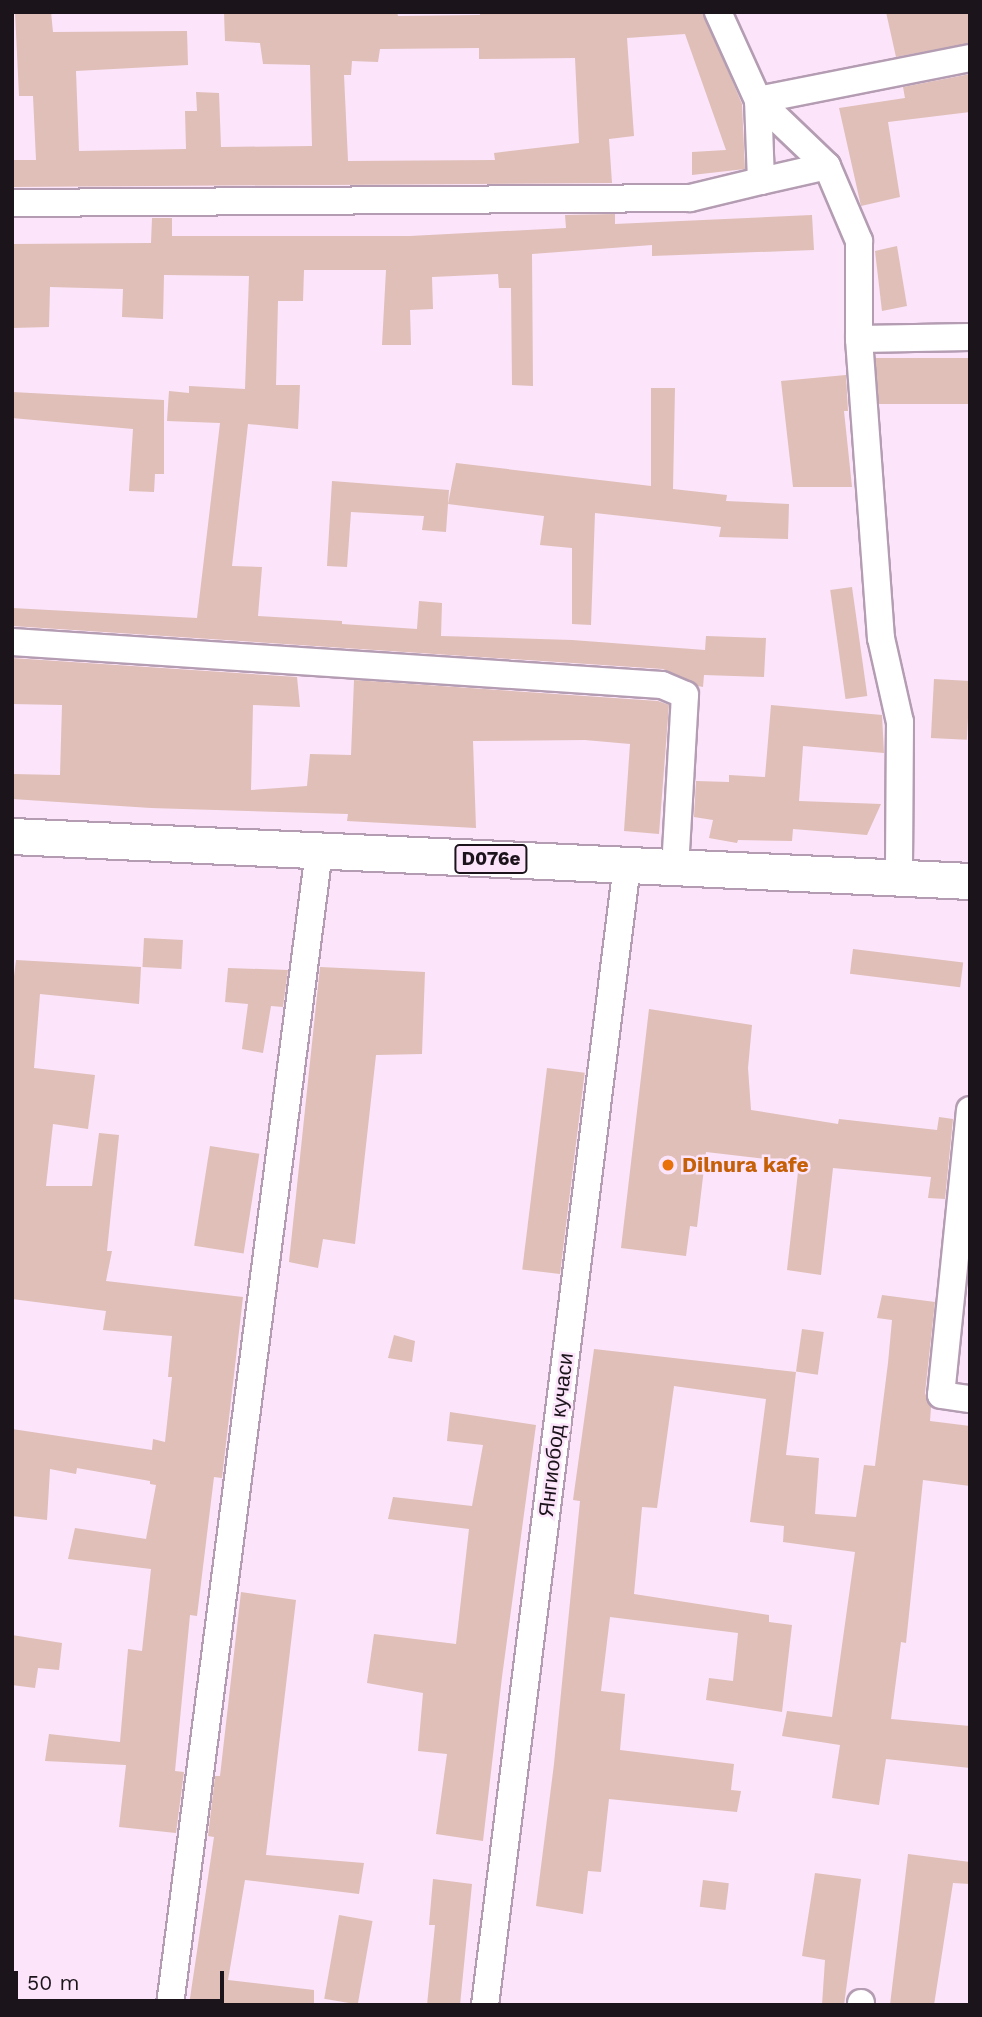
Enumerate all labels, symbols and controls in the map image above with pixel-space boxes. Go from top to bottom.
road number: D076e [454,844,528,874]
place label: Dilnura kafe [682,1152,809,1178]
marker: Dilnura kafe [660,1157,676,1173]
street label: Янгиобод кучаси [533,1351,579,1519]
scale bar [18,1958,228,2002]
text: 50 m [27,1970,79,1995]

